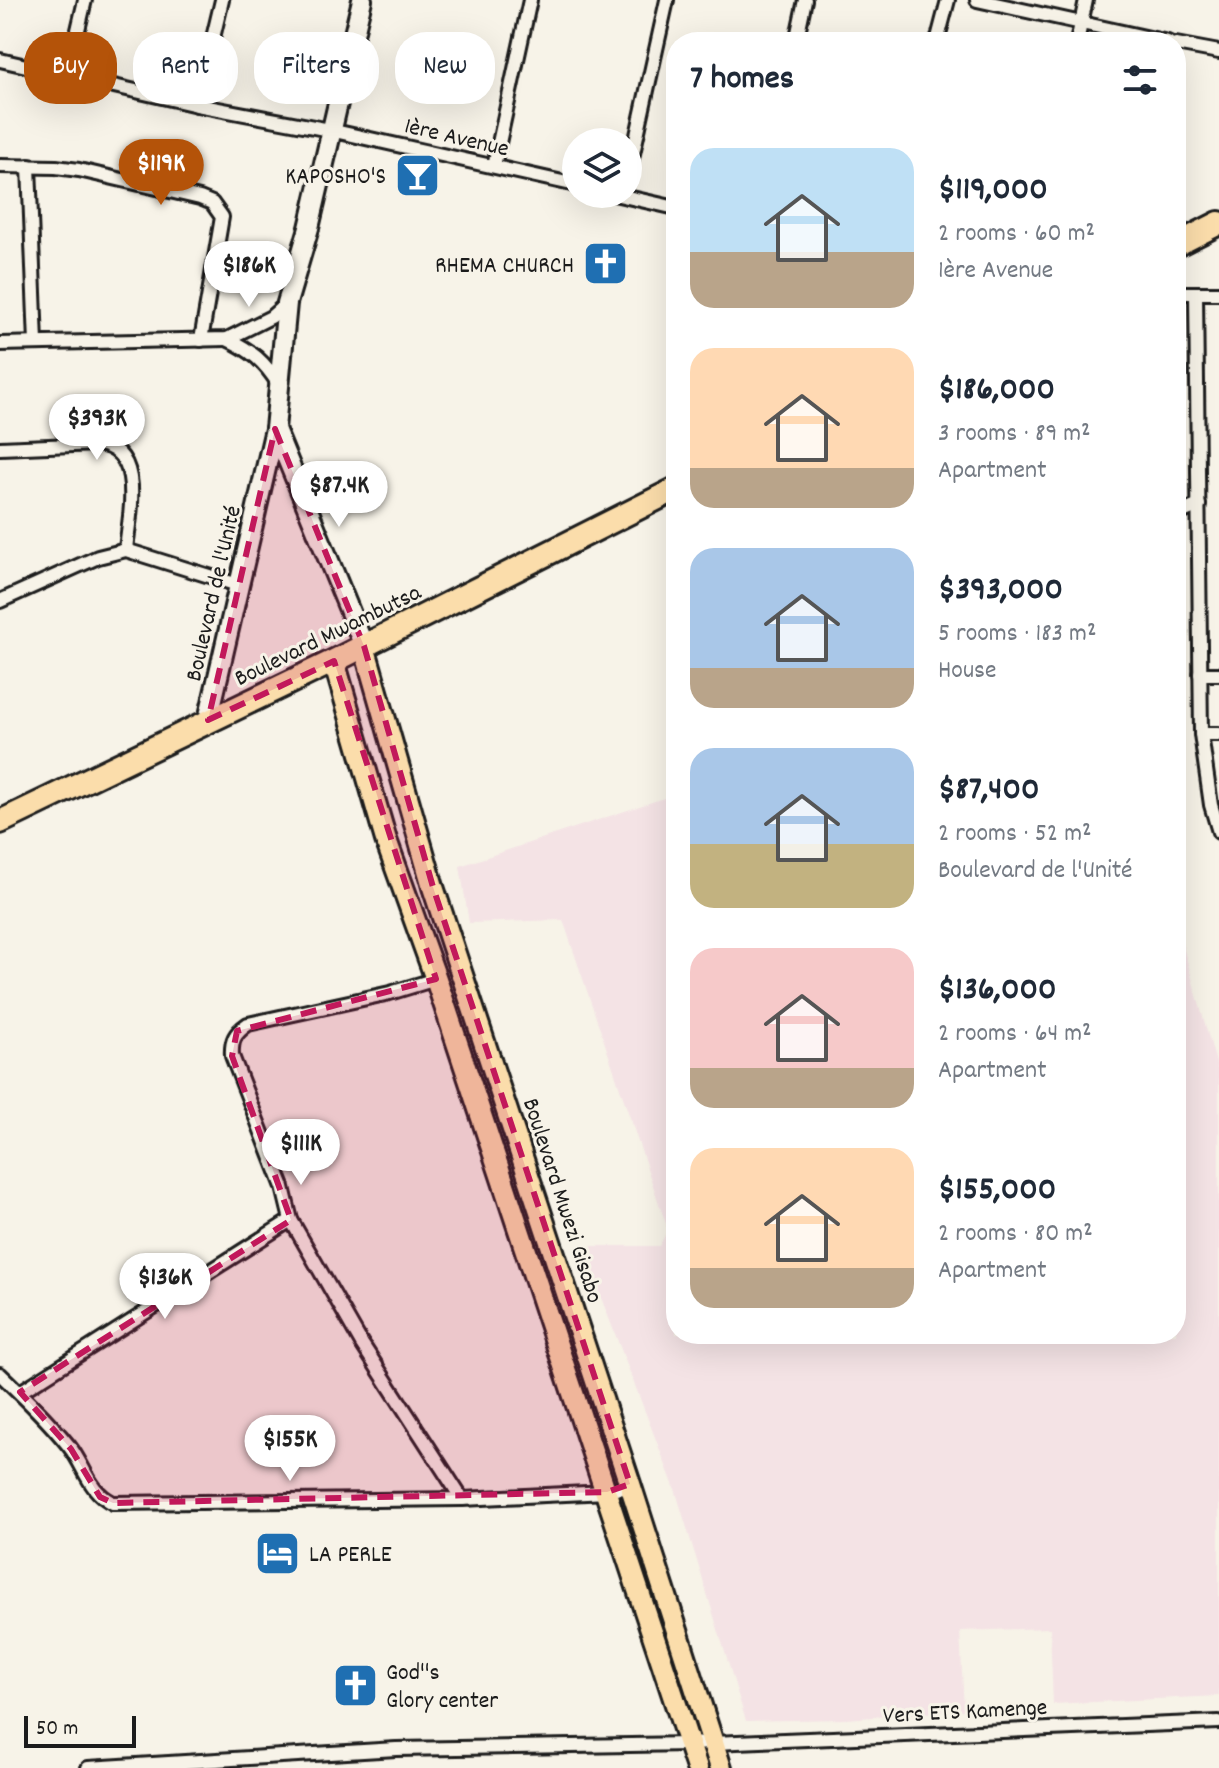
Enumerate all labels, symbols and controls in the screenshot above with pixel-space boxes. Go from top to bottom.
chip: Buy [24,32,117,104]
chip: Rent [133,32,238,104]
chip: Filters [254,32,379,104]
chip: New [395,32,495,104]
text: 7 homes [690,56,794,105]
icon: filters [1118,58,1162,102]
street label: 1ère Avenue [401,110,512,167]
map controls [562,128,642,208]
button: layers [562,128,642,208]
pin: $119K [105,139,217,207]
text: $119K [137,146,185,183]
bar icon: KAPOSHO'S [393,151,441,199]
place label: KAPOSHO'S [285,161,386,195]
text: $119,000 [938,167,1048,216]
icon: home [754,180,850,276]
text: 2 rooms · 60 m² [938,216,1095,253]
church icon: RHEMA CHURCH [581,240,629,288]
pin: $186K [193,241,305,309]
text: $186K [222,248,276,285]
place label: RHEMA CHURCH [435,250,574,284]
text: 1ère Avenue [938,253,1053,290]
text: $186,000 [938,367,1055,416]
icon: home [754,380,850,476]
pin: $393K [41,394,153,462]
text: $393K [67,401,127,438]
text: 3 rooms · 89 m² [938,416,1091,453]
text: Apartment [938,453,1047,490]
pin: $87.4K [274,461,404,529]
text: $87.4K [309,468,369,505]
street label: Boulevard de l'Unité [178,502,252,685]
text: $393,000 [938,567,1063,616]
street label: Boulevard Mwambutsa [229,576,428,697]
icon: home [754,580,850,676]
text: 5 rooms · 183 m² [938,616,1096,653]
text: House [938,653,996,690]
text: $87,400 [938,767,1040,816]
icon: home [754,780,850,876]
text: 2 rooms · 52 m² [938,816,1091,853]
text: Boulevard de l'Unité [938,853,1133,890]
text: $136,000 [938,967,1057,1016]
icon: home [754,980,850,1076]
text: 2 rooms · 64 m² [938,1016,1092,1053]
text: Apartment [938,1053,1047,1090]
street label: Boulevard Mwezi Gisabo [512,1094,610,1308]
pin: $111K [245,1119,357,1187]
text: $111K [280,1126,322,1163]
text: $155,000 [938,1167,1056,1216]
icon: home [754,1180,850,1276]
text: 2 rooms · 80 m² [938,1216,1093,1253]
pin: $136K [109,1253,221,1321]
text: Apartment [938,1253,1047,1290]
text: $136K [137,1260,193,1297]
pin: $155K [234,1415,346,1483]
text: $155K [263,1422,317,1459]
hotel icon: LA PERLE [254,1529,302,1577]
place label: LA PERLE [309,1539,392,1573]
place label: God''s Glory center [386,1657,498,1719]
church icon: God''s Glory center [331,1661,379,1709]
street label: Vers ETS Kamenge [882,1692,1048,1734]
scale bar [24,1712,136,1748]
text: 50 m [36,1714,78,1745]

